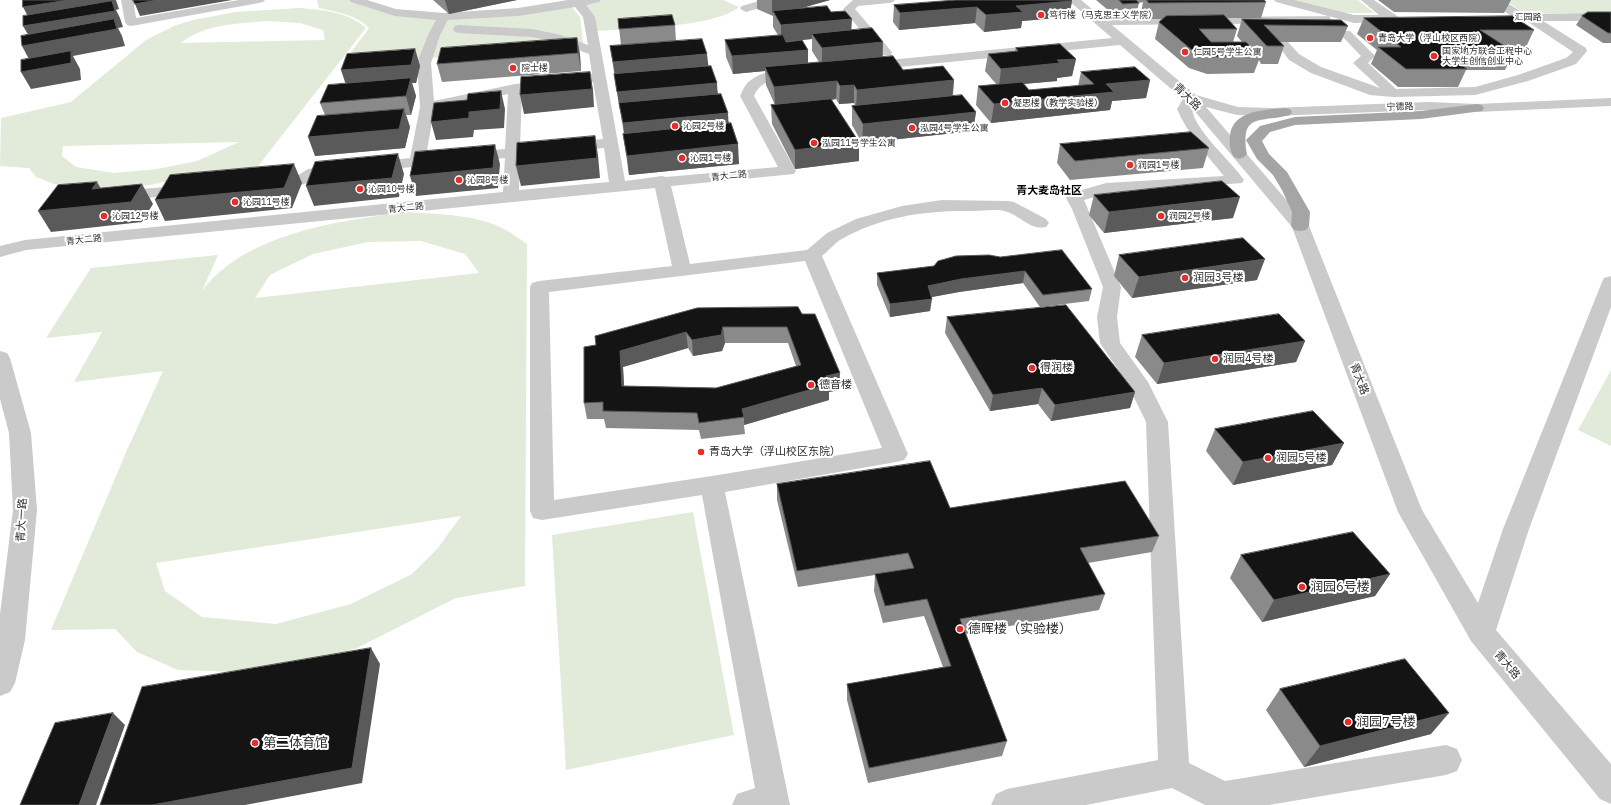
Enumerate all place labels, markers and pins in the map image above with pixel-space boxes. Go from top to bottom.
marker: 笃行楼（马克思主义学院） [1036,10,1046,20]
place label: 笃行楼（马克思主义学院） [1049,10,1157,20]
marker: 青岛大学（浮山校区西院） [1365,33,1375,43]
place label: 青岛大学（浮山校区西院） [1378,33,1486,43]
place label: 国家地方联合工程中心 大学生创信创业中心 [1442,46,1532,67]
marker: 仁园5号学生公寓 [1180,47,1190,57]
place label: 仁园5号学生公寓 [1193,47,1261,57]
marker: 国家地方联合工程中心 大学生创信创业中心 [1429,51,1439,61]
marker: 院士楼 [508,63,518,73]
place label: 院士楼 [521,63,548,73]
marker: 凝思楼（教学实验楼） [1000,98,1010,108]
place label: 凝思楼（教学实验楼） [1013,98,1103,108]
marker: 沁园2号楼 [670,121,680,131]
place label: 沁园2号楼 [683,121,724,131]
marker: 泓园4号学生公寓 [907,123,917,133]
place label: 泓园4号学生公寓 [920,123,988,133]
marker: 泓园11号学生公寓 [809,138,819,148]
place label: 泓园11号学生公寓 [822,138,896,148]
marker: 沁园1号楼 [677,153,687,163]
place label: 沁园1号楼 [690,153,731,163]
marker: 润园1号楼 [1125,160,1135,170]
place label: 润园1号楼 [1138,160,1179,170]
marker: 沁园8号楼 [454,175,464,185]
place label: 沁园8号楼 [467,175,508,185]
marker: 沁园10号楼 [355,184,365,194]
place label: 沁园10号楼 [368,184,415,194]
marker: 沁园11号楼 [230,197,240,207]
place label: 沁园11号楼 [243,197,290,207]
marker: 沁园12号楼 [99,211,109,221]
place label: 沁园12号楼 [112,211,159,221]
marker: 润园2号楼 [1156,211,1166,221]
place label: 润园2号楼 [1169,211,1210,221]
place label: 润园3号楼 [1193,271,1244,285]
marker: 润园3号楼 [1180,273,1190,283]
place label: 润园4号楼 [1223,352,1274,366]
marker: 润园4号楼 [1210,354,1220,364]
place label: 得润楼 [1040,361,1073,375]
marker: 得润楼 [1027,363,1037,373]
place label: 德音楼 [819,378,852,392]
marker: 德音楼 [806,380,816,390]
place label: 青岛大学（浮山校区东院） [709,445,841,459]
marker: 青岛大学（浮山校区东院） [696,447,706,457]
place label: 润园5号楼 [1276,451,1327,465]
marker: 润园5号楼 [1263,453,1273,463]
place label: 润园6号楼 [1310,579,1370,595]
marker: 润园6号楼 [1297,582,1307,592]
place label: 德晖楼（实验楼） [968,621,1072,637]
marker: 德晖楼（实验楼） [955,624,965,634]
place label: 润园7号楼 [1356,714,1416,730]
marker: 润园7号楼 [1343,717,1353,727]
place label: 第二体育馆 [263,735,328,751]
marker: 第二体育馆 [250,738,260,748]

